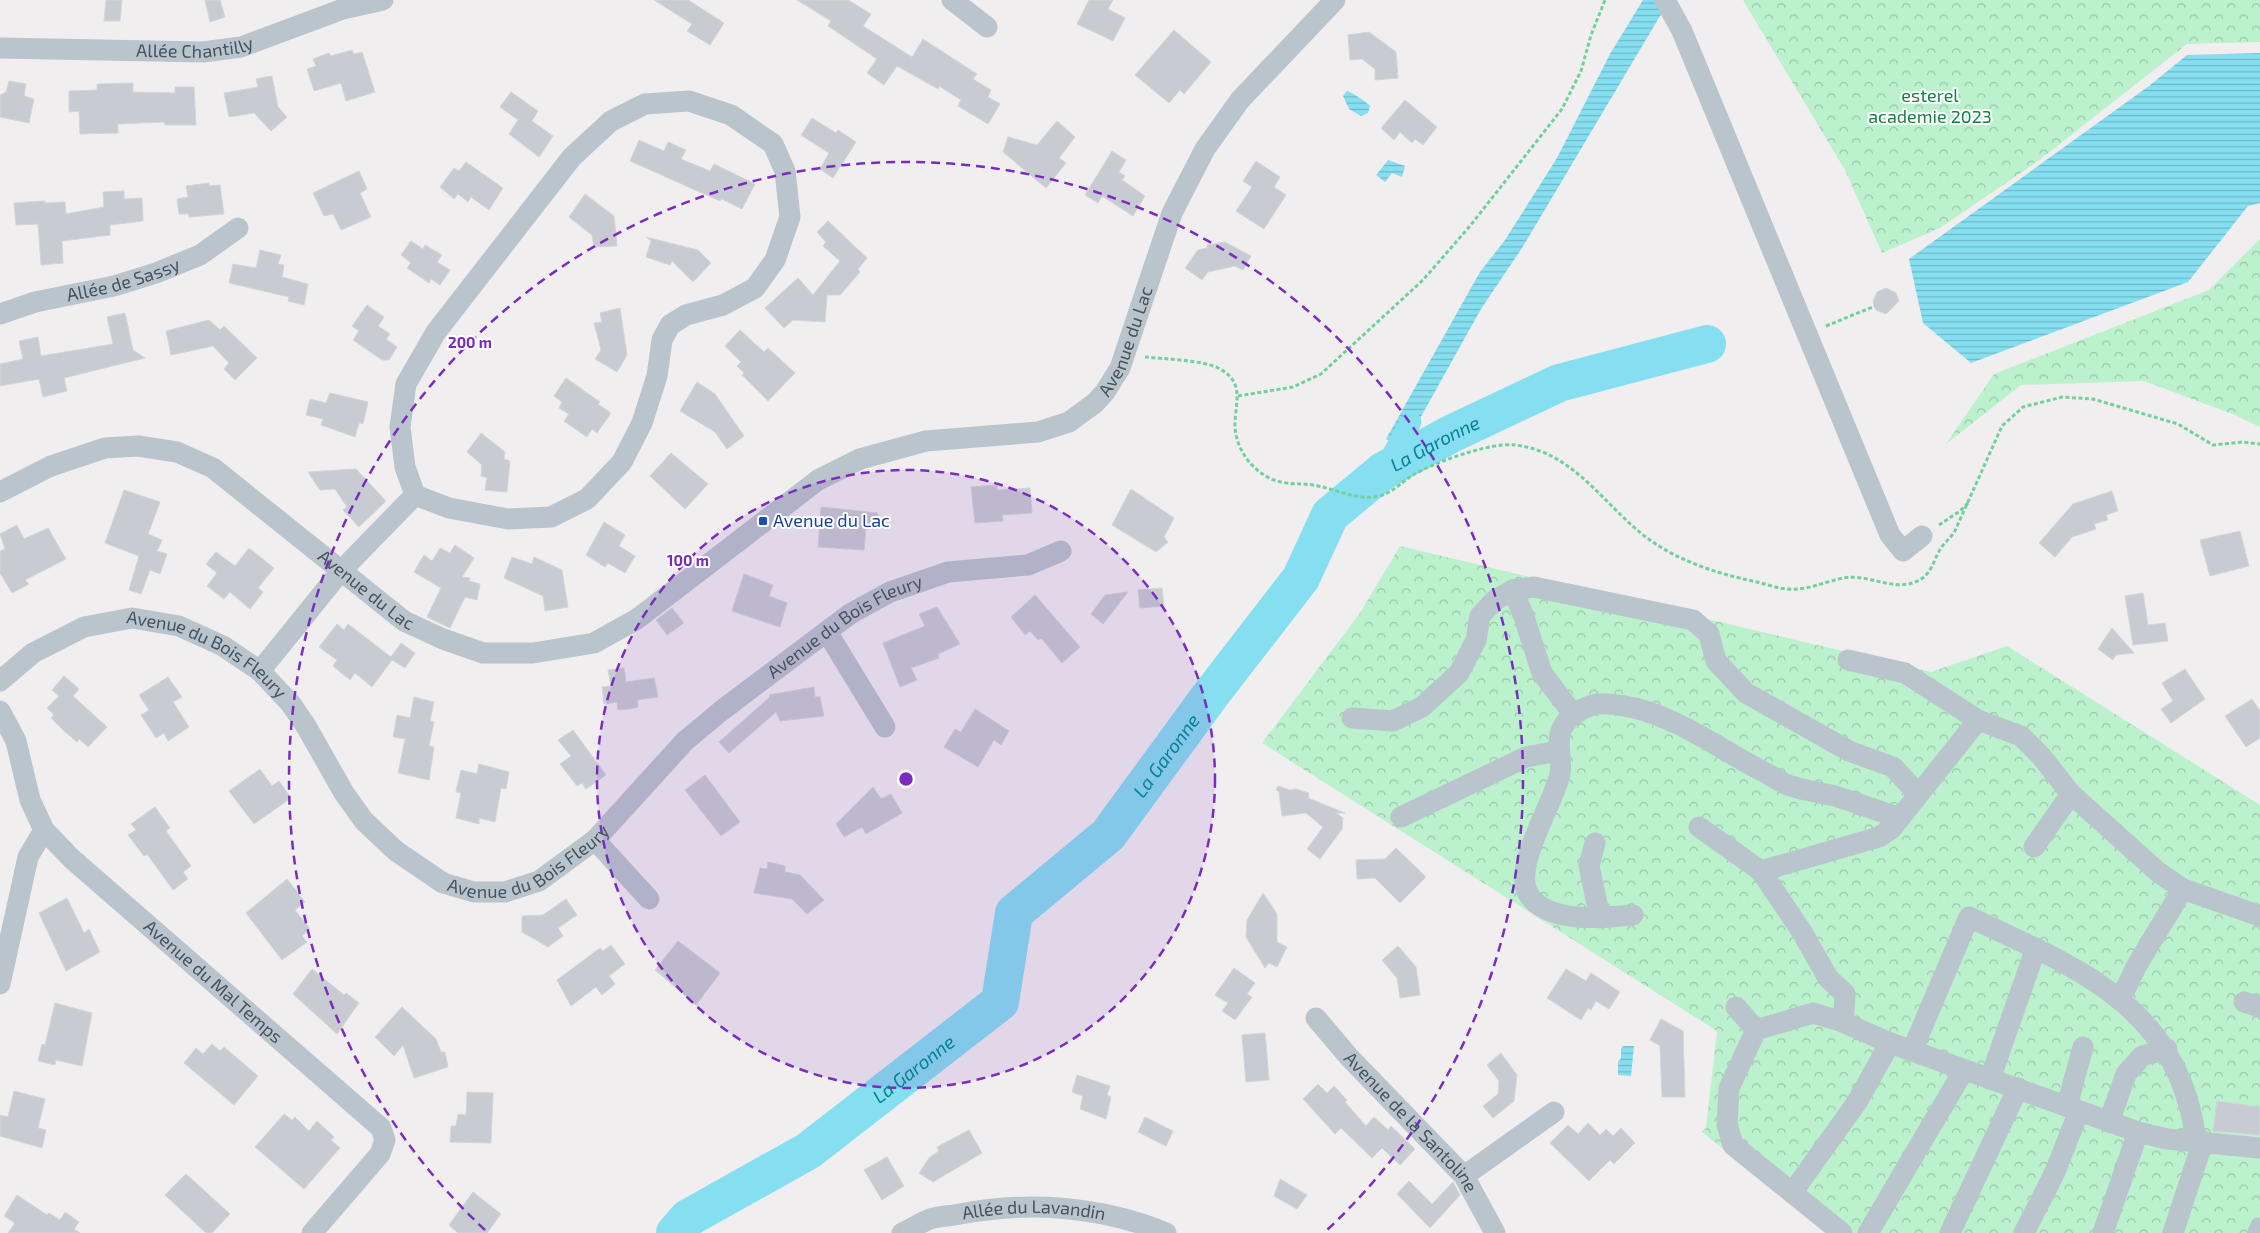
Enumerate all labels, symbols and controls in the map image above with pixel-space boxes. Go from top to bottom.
street label: Allée Chantilly [136,31,257,62]
park label: esterel academie 2023 [1868,84,1992,127]
street label: Allée de Sassy [64,252,183,305]
street label: Avenue du Lac [1093,283,1157,400]
text: 200 m [448,333,492,351]
water label: La Garonne [1386,410,1483,476]
place label: Avenue du Lac [773,509,890,531]
marker: Avenue du Lac [757,515,769,527]
street label: Avenue du Lac [314,545,418,634]
text: 100 m [667,551,709,569]
street label: Avenue du Bois Fleury [763,570,926,682]
street label: Avenue du Bois Fleury [125,605,292,703]
water label: La Garonne [1128,709,1204,802]
centre of rings [897,770,915,788]
street label: Avenue du Bois Fleury [445,819,614,902]
street label: Avenue du Mal Temps [140,915,288,1047]
water label: La Garonne [868,1030,959,1108]
street label: Avenue de la Santoline [1340,1047,1483,1196]
street label: Allée du Lavandin [960,1195,1108,1224]

